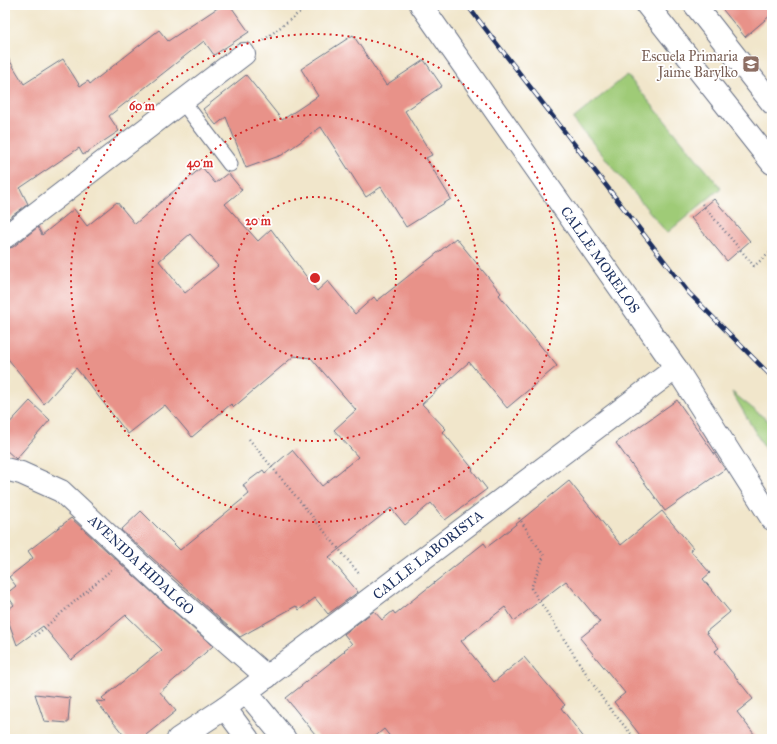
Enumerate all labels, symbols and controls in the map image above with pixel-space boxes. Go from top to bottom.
place label: Escuela Primaria Jaime Barylko [641,48,738,82]
school or university icon: Escuela Primaria Jaime Barylko [741,54,761,74]
text: 60 m [129,99,156,113]
text: 40 m [187,156,214,171]
street label: CALLE MORELOS [557,203,643,317]
text: 20 m [245,214,272,228]
centre of rings [308,271,322,285]
street label: CALLE LABORISTA [369,506,487,603]
street label: AVENIDA HIDALGO [84,511,198,619]

